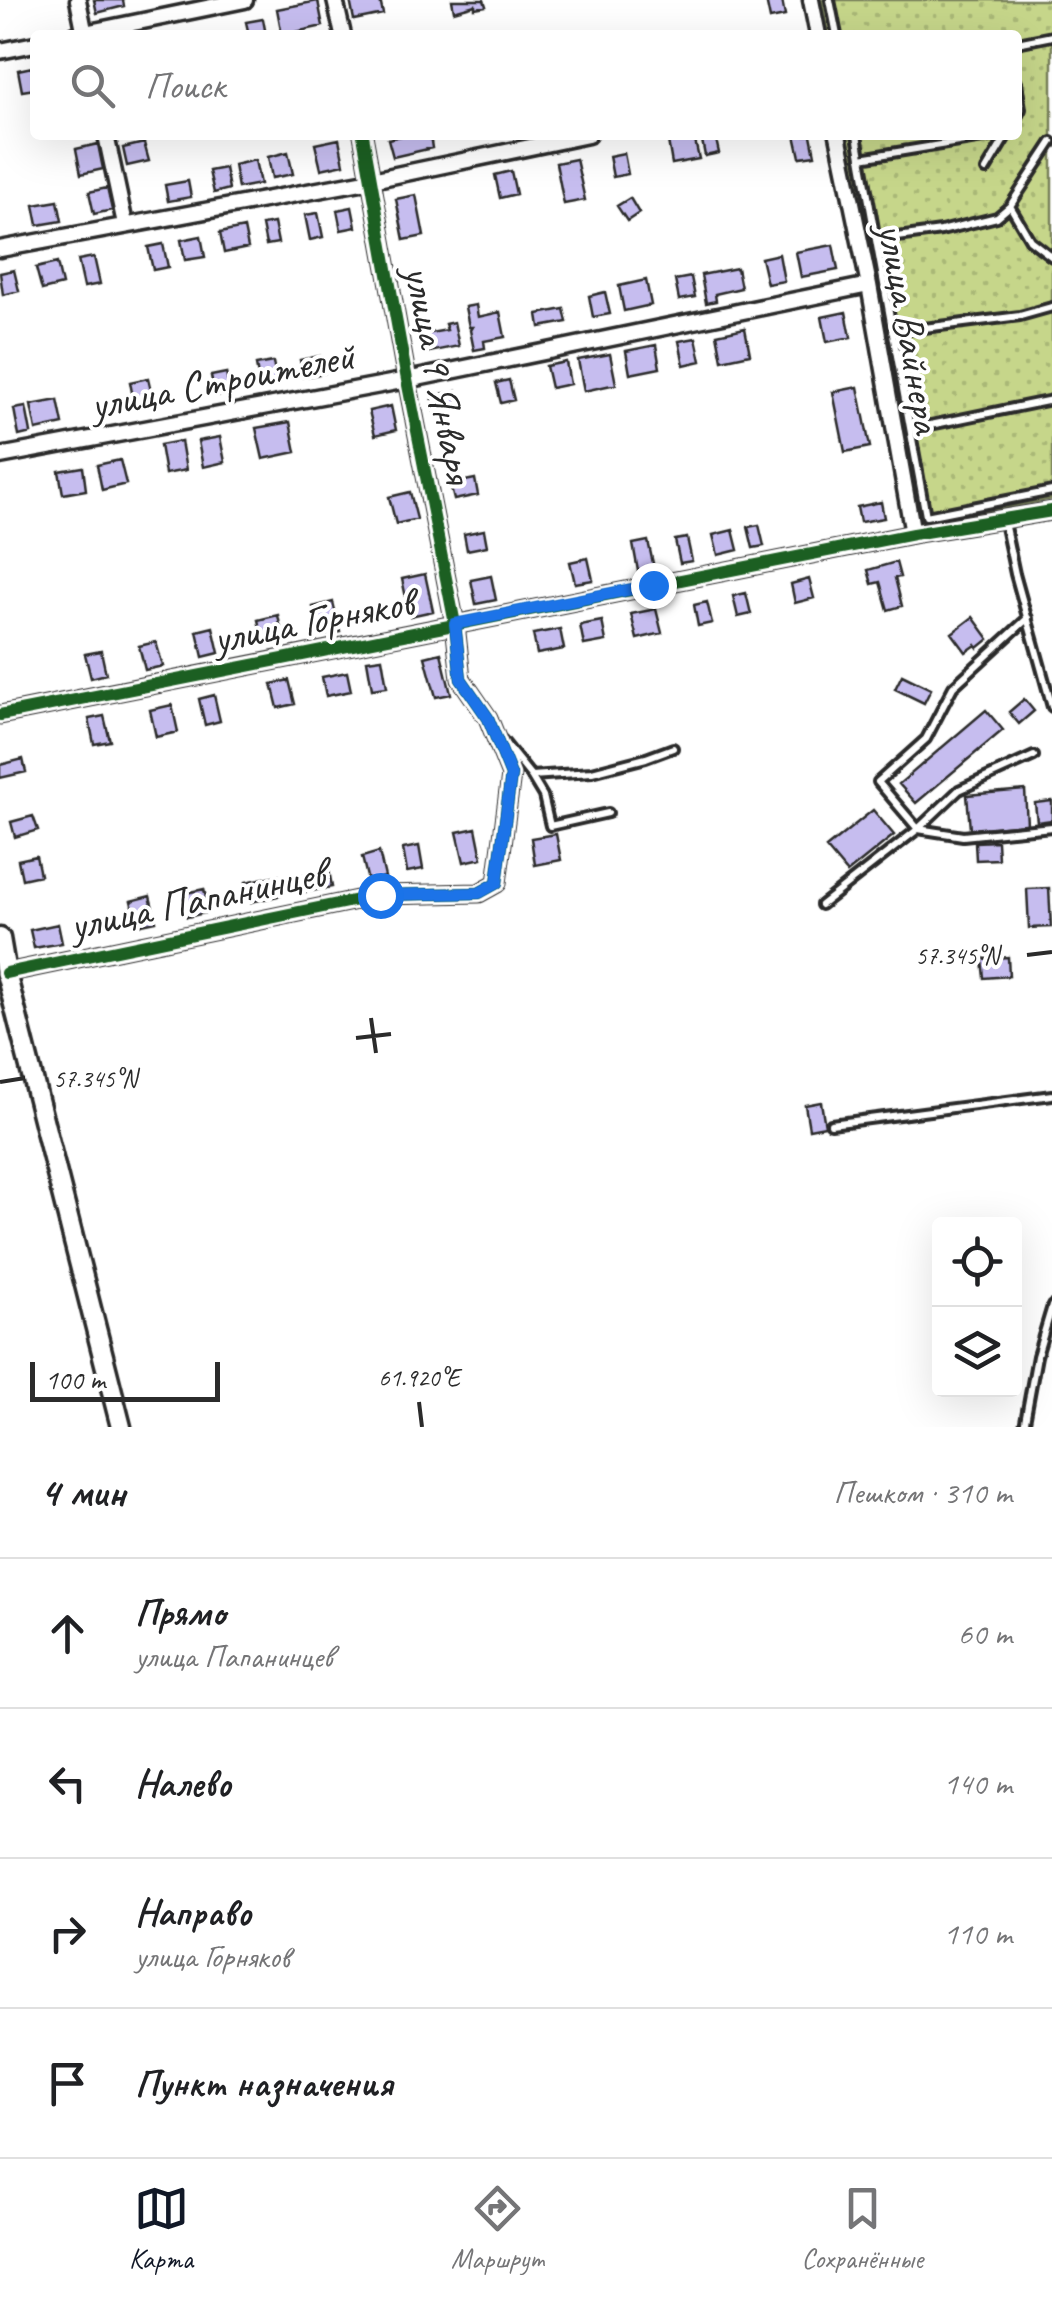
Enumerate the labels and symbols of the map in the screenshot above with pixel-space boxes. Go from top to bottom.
street label: улица Вайнера [865,216,955,440]
street label: улица 9 Января [391,258,486,490]
street label: улица Строителей [83,328,361,433]
route end [631,563,677,609]
street label: улица Горняков [206,574,426,666]
street label: улица Папанинцев [62,844,340,953]
route start [358,873,404,919]
text: 57.345°N [915,940,1003,972]
text: 57.345°N [53,1063,141,1095]
scale bar [30,1357,220,1402]
text: 61.920°E [378,1362,463,1394]

